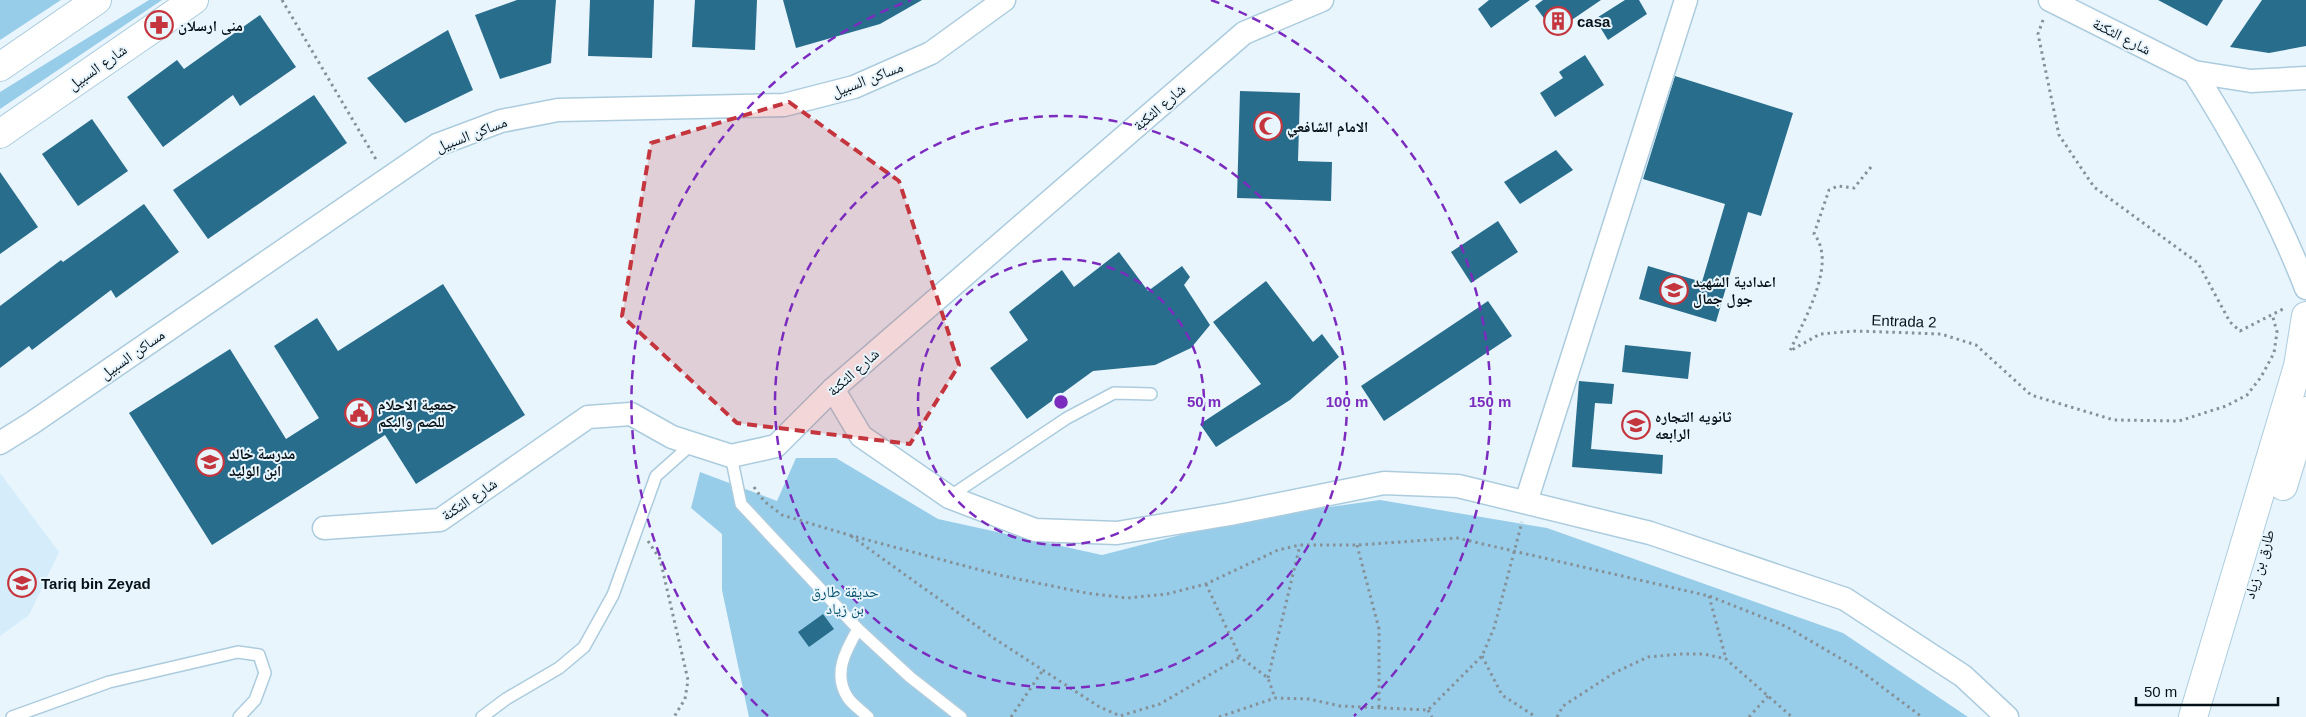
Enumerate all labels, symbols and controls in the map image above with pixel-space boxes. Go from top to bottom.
building icon: casa [1543,6,1573,36]
pharmacy icon: منى ارسلان [144,10,174,40]
place label: casa [1577,13,1611,30]
street label: شارع الثكنة [2089,14,2154,60]
place label: منى ارسلان [178,17,243,35]
street label: شارع السبيل [64,40,131,95]
street label: مساكن السبيل [829,58,906,102]
street label: شارع الثكنة [1130,80,1190,136]
mosque icon: الامام الشافعي [1253,111,1283,141]
street label: مساكن السبيل [433,113,510,157]
place label: الامام الشافعي [1287,118,1368,138]
place label: اعدادية الشهيد جول جمال [1693,273,1776,308]
school or university icon: اعدادية الشهيد جول جمال [1659,275,1689,305]
street label: Entrada 2 [1871,311,1937,331]
street label: مساكن السبيل [96,325,169,384]
street label: شارع الثكنة [824,345,883,401]
centre of rings [1052,393,1070,411]
text: 50 m [1187,393,1221,410]
text: 100 m [1326,393,1368,410]
text: 150 m [1469,393,1511,410]
place label: جمعية الاحلام للصم والبكم [378,396,457,432]
public building icon: جمعية الاحلام للصم والبكم [344,398,374,428]
place label: ثانويه التجاره الرابعه [1655,408,1732,442]
school or university icon: ثانويه التجاره الرابعه [1621,410,1651,440]
place label: مدرسة خالد ابن الوليد [229,445,295,480]
school or university icon: مدرسة خالد ابن الوليد [195,447,225,477]
street label: شارع الثكنة [438,474,501,525]
street label: طارق بن زياد [2240,527,2280,601]
school or university icon: Tariq bin Zeyad [7,568,37,598]
place label: Tariq bin Zeyad [41,575,151,592]
park label: حديقة طارق بن زياد [811,583,879,619]
scale bar [2136,674,2278,706]
text: 50 m [2144,683,2177,700]

